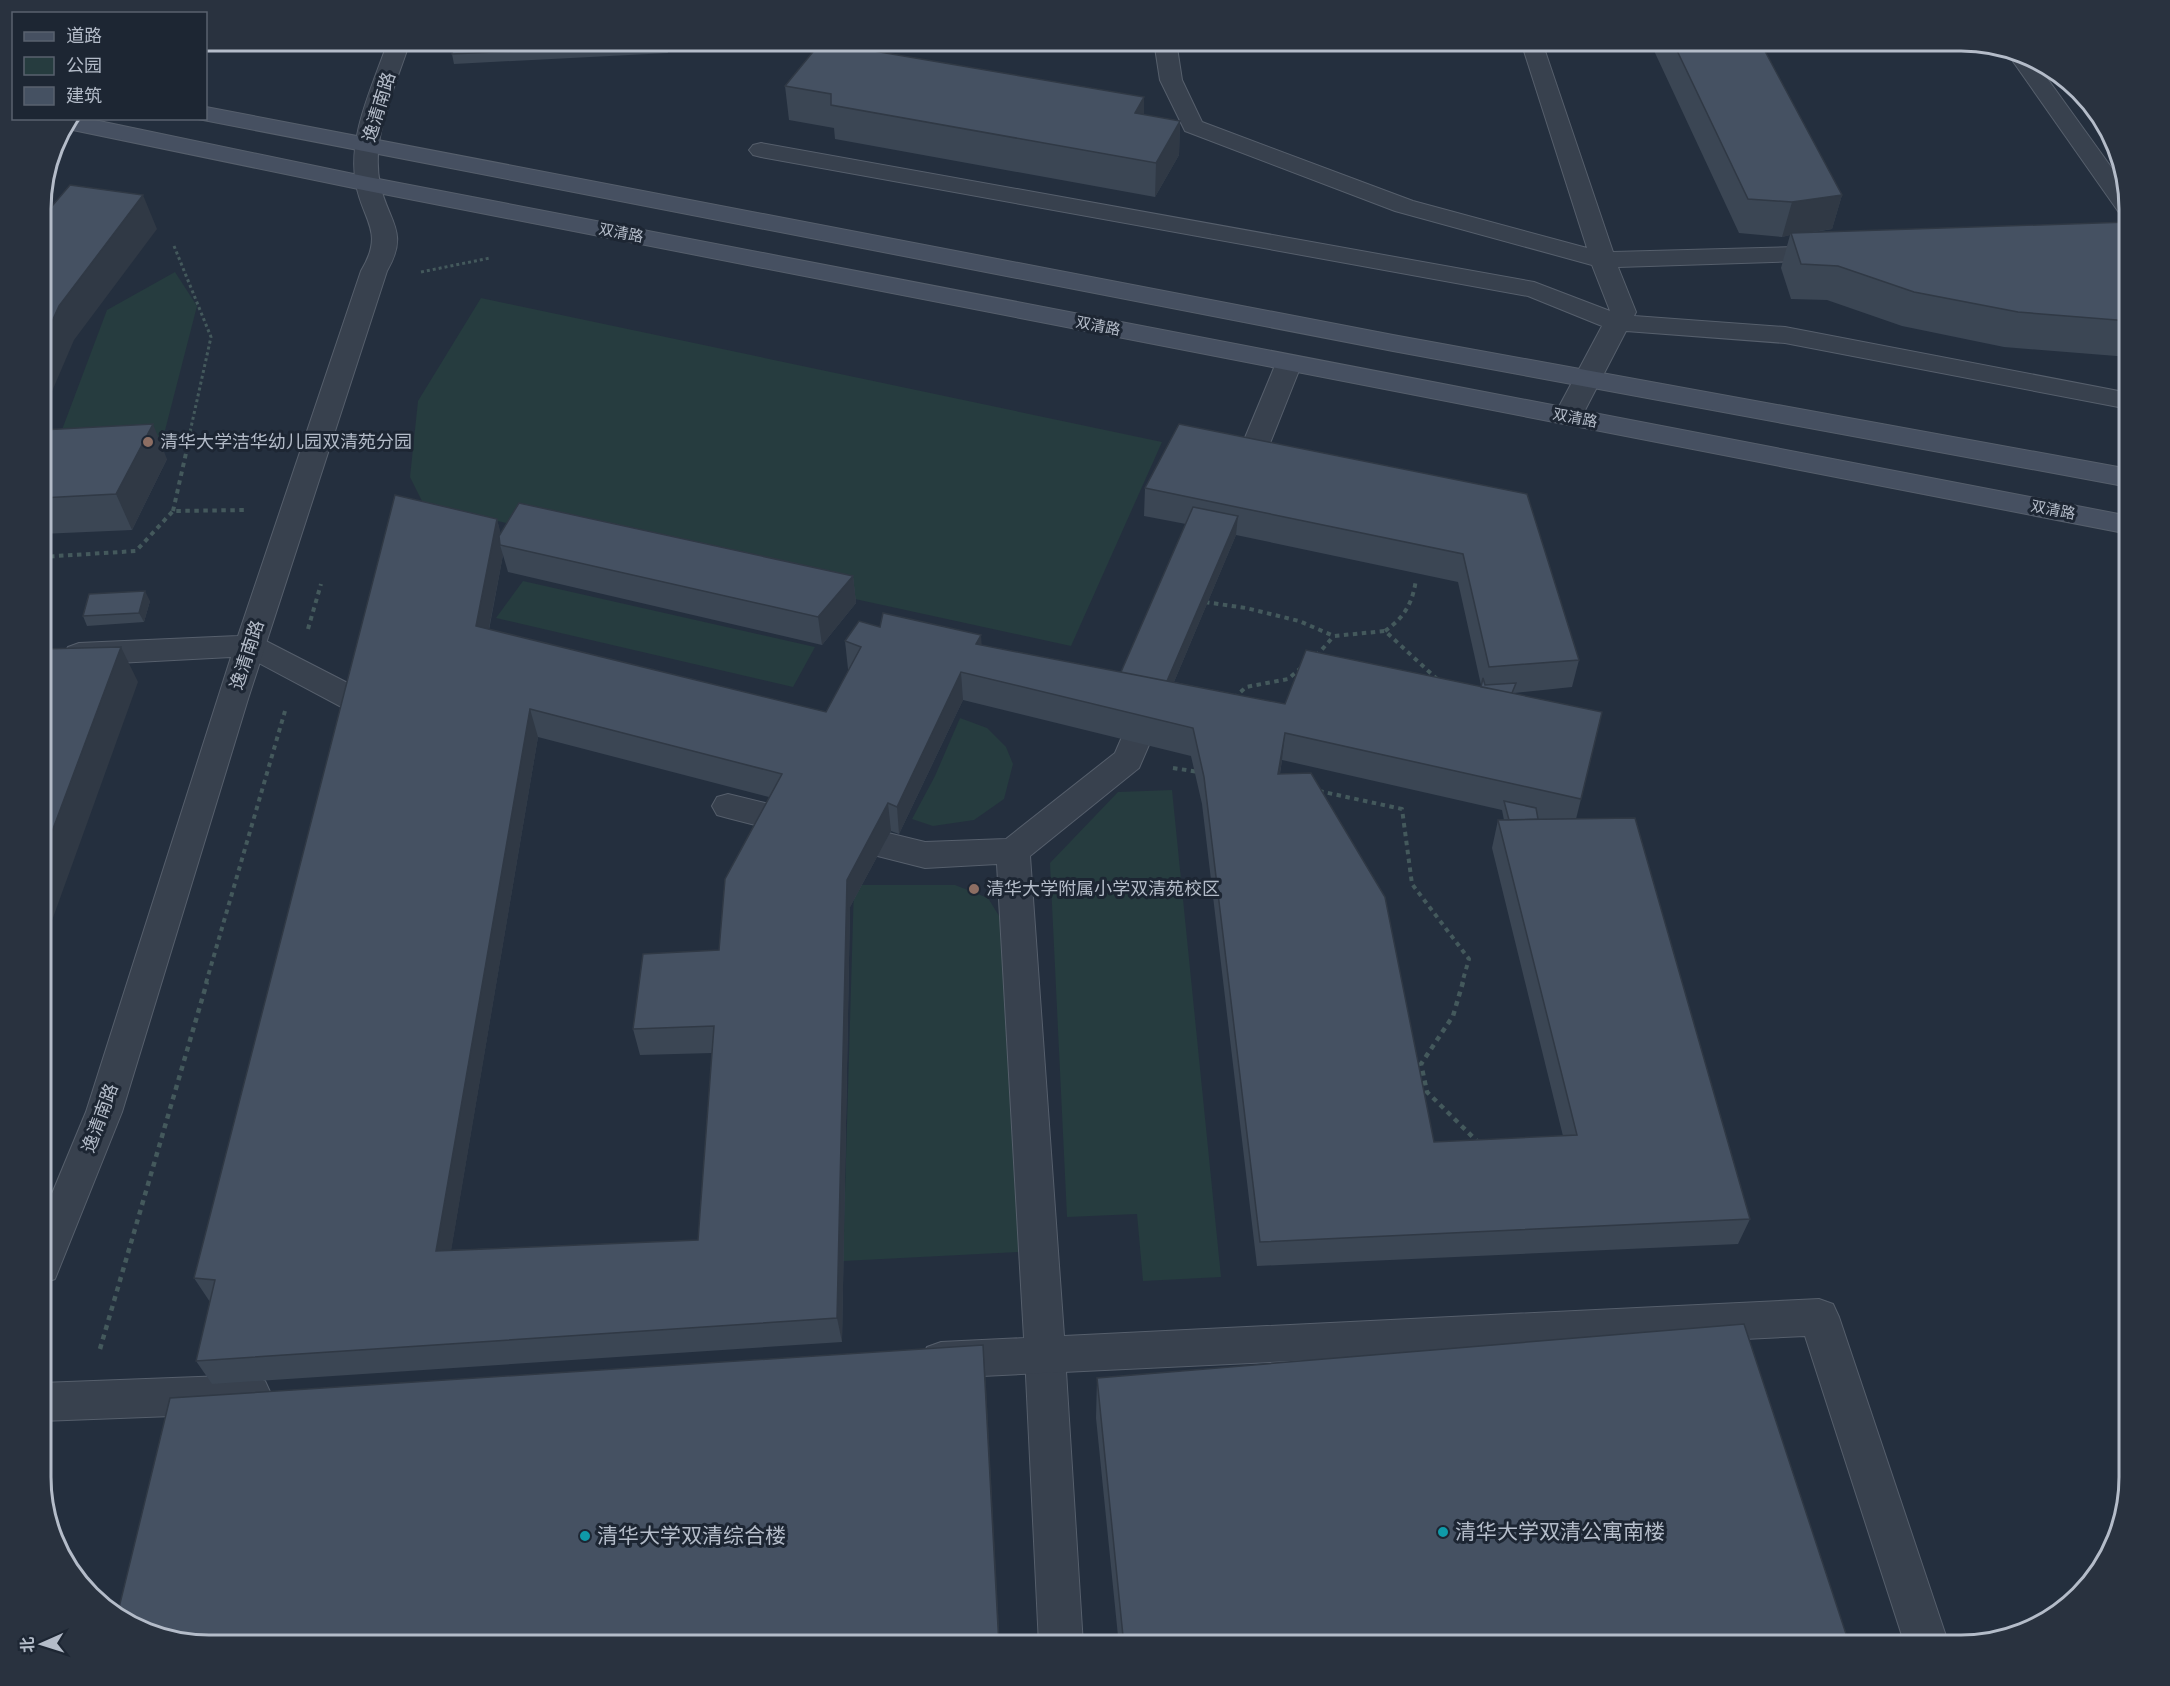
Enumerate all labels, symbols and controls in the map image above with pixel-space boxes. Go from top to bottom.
legend [12,12,207,120]
text: 道路 [66,25,102,47]
text: 公园 [66,55,102,77]
street label: 逸清南路 [358,69,400,145]
text: 建筑 [66,85,102,107]
street label: 双清路 [597,220,645,246]
street label: 双清路 [1074,313,1122,339]
street label: 双清路 [1551,405,1599,431]
place label: 清华大学洁华幼儿园双清苑分园 [160,431,412,453]
marker: 清华大学洁华幼儿园双清苑分园 [141,435,155,449]
street label: 双清路 [2029,497,2077,523]
street label: 逸清南路 [225,617,269,693]
place label: 清华大学附属小学双清苑校区 [986,878,1220,900]
marker: 清华大学附属小学双清苑校区 [967,882,981,896]
street label: 逸清南路 [77,1080,123,1156]
place label: 清华大学双清公寓南楼 [1455,1520,1665,1545]
place label: 清华大学双清综合楼 [597,1524,786,1549]
marker: 清华大学双清公寓南楼 [1436,1525,1450,1539]
marker: 清华大学双清综合楼 [578,1529,592,1543]
north arrow [12,1614,72,1674]
text: 北 [18,1636,38,1653]

